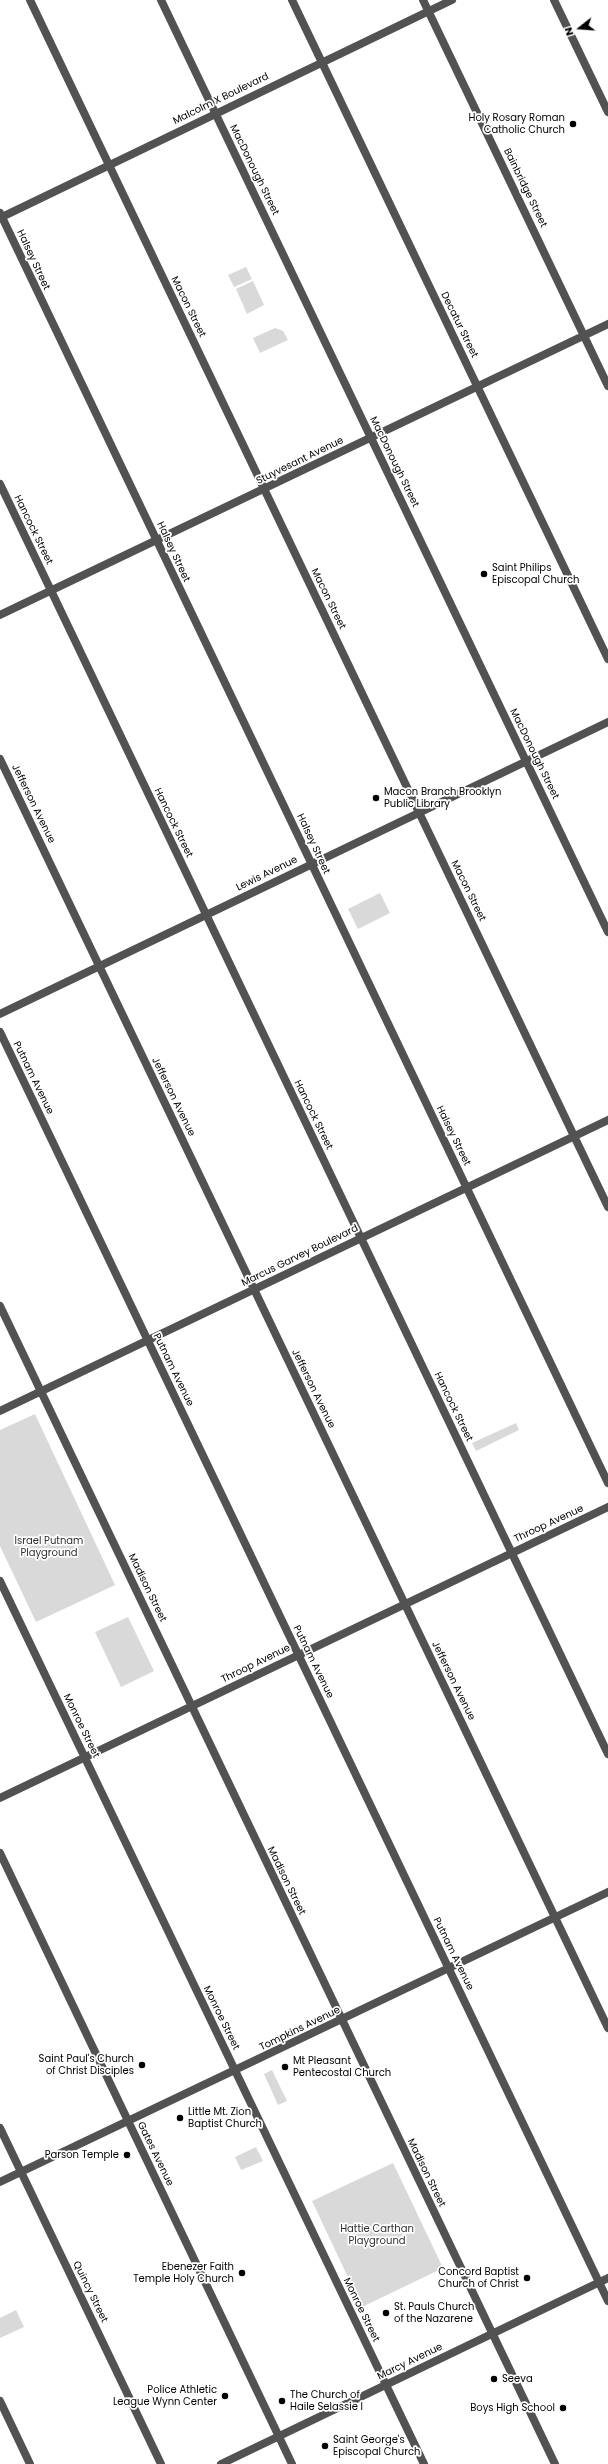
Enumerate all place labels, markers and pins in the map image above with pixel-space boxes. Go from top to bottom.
place label: Holy Rosary Roman Catholic Church [468,112,565,136]
marker: Holy Rosary Roman Catholic Church [568,119,578,129]
place label: Saint Philips Episcopal Church [492,562,579,586]
marker: Saint Philips Episcopal Church [479,569,489,579]
place label: Macon Branch Brooklyn Public Library [384,786,501,810]
marker: Macon Branch Brooklyn Public Library [371,793,381,803]
place label: Saint Paul's Church of Christ Disciples [39,2053,134,2076]
place label: Mt Pleasant Pentecostal Church [293,2055,391,2078]
marker: Saint Paul's Church of Christ Disciples [137,2060,147,2070]
marker: Mt Pleasant Pentecostal Church [280,2062,290,2072]
place label: Little Mt. Zion Baptist Church [188,2106,262,2130]
marker: Little Mt. Zion Baptist Church [175,2113,185,2123]
place label: Parson Temple [45,2149,119,2161]
marker: Parson Temple [122,2150,132,2160]
place label: Ebenezer Faith Temple Holy Church [133,2261,234,2284]
place label: Concord Baptist Church of Christ [438,2266,519,2290]
marker: Ebenezer Faith Temple Holy Church [237,2268,247,2278]
marker: Concord Baptist Church of Christ [522,2273,532,2283]
place label: St. Pauls Church of the Nazarene [394,2301,474,2324]
marker: St. Pauls Church of the Nazarene [381,2308,391,2318]
place label: Seeva [502,2373,533,2385]
marker: Seeva [489,2374,499,2384]
place label: Police Athletic League Wynn Center [113,2384,217,2408]
place label: The Church of Haile Selassie I [290,2389,363,2412]
marker: Police Athletic League Wynn Center [220,2391,230,2401]
marker: The Church of Haile Selassie I [277,2396,287,2406]
place label: Boys High School [470,2402,555,2414]
marker: Boys High School [558,2403,568,2413]
place label: Saint George's Episcopal Church [333,2434,420,2458]
marker: Saint George's Episcopal Church [320,2441,330,2451]

